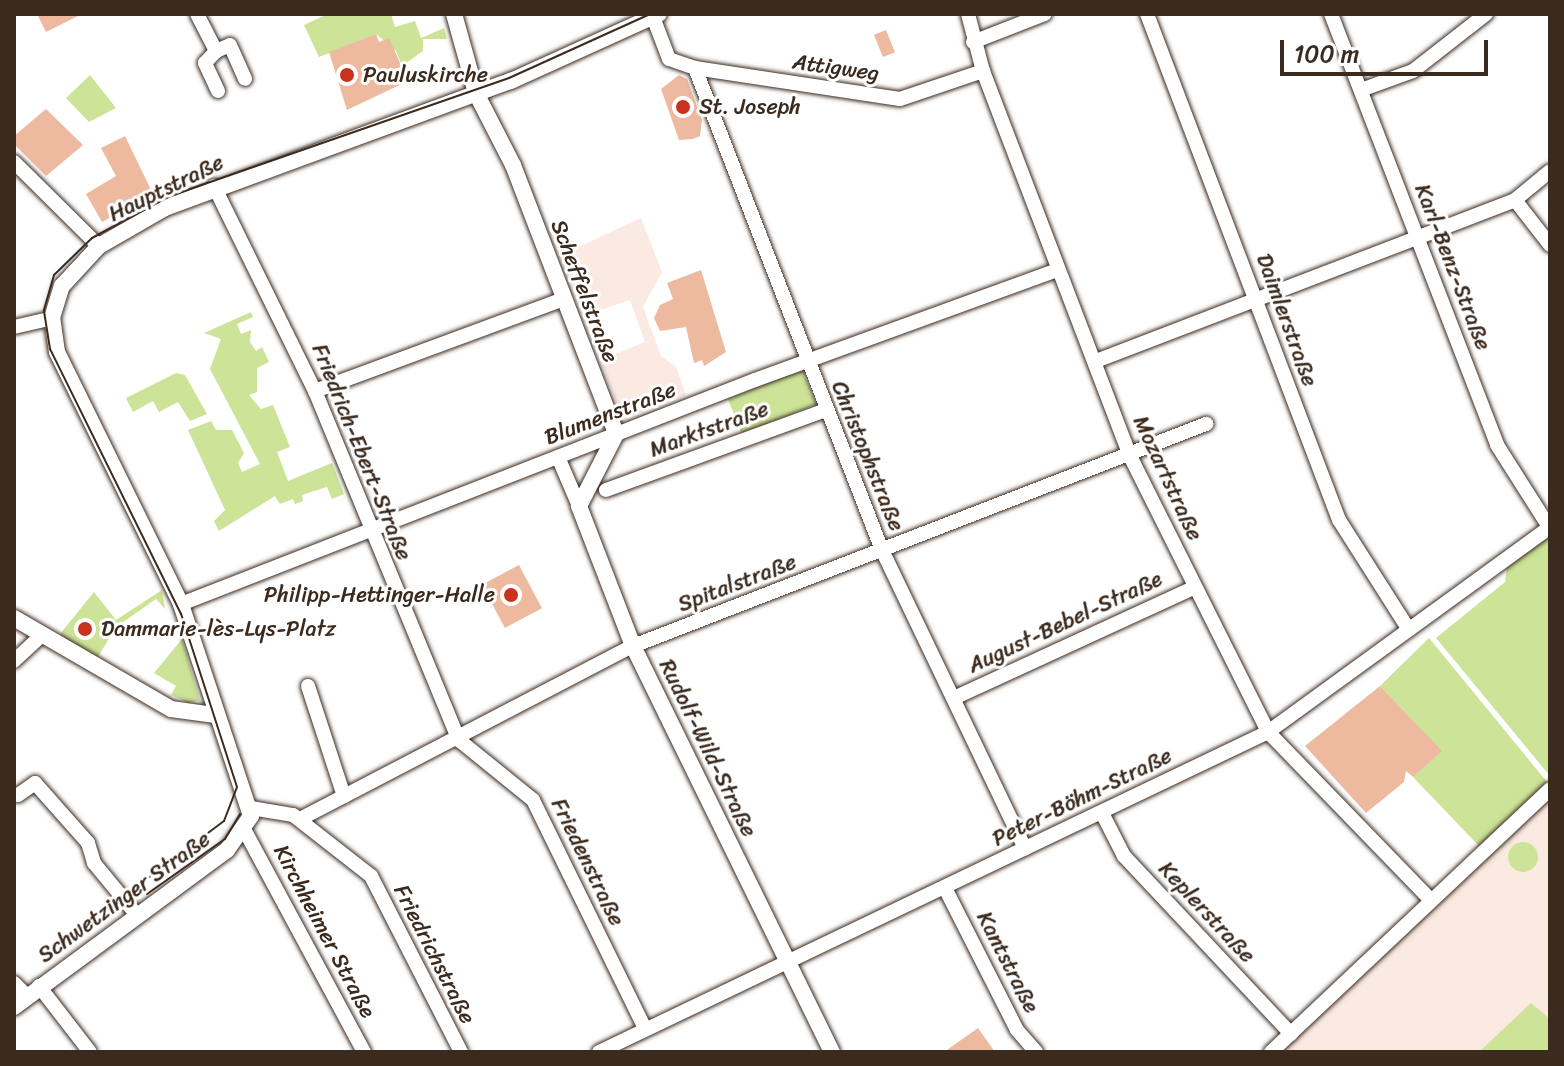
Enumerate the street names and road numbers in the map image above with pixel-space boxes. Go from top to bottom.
street label: Attigweg [791,48,881,86]
street label: Hauptstraße [104,149,228,227]
street label: Karl-Benz-Straße [1409,180,1497,354]
street label: Scheffelstraße [546,216,624,366]
street label: Daimlerstraße [1251,250,1323,390]
street label: Friedrich-Ebert-Straße [306,340,418,564]
street label: Blumenstraße [541,376,679,450]
street label: Christophstraße [826,377,910,535]
street label: Marktstraße [646,395,772,463]
street label: Mozartstraße [1128,411,1208,545]
street label: Spitalstraße [674,548,800,618]
street label: August-Bebel-Straße [964,565,1166,679]
street label: Rudolf-Wild-Straße [654,655,762,841]
street label: Peter-Böhm-Straße [988,742,1176,852]
street label: Friedenstraße [546,794,630,930]
street label: Schwetzinger Straße [32,825,216,969]
street label: Kirchheimer Straße [268,840,382,1022]
street label: Keplerstraße [1153,856,1261,968]
street label: Friedrichstraße [389,880,481,1028]
street label: Kantstraße [971,907,1045,1017]

